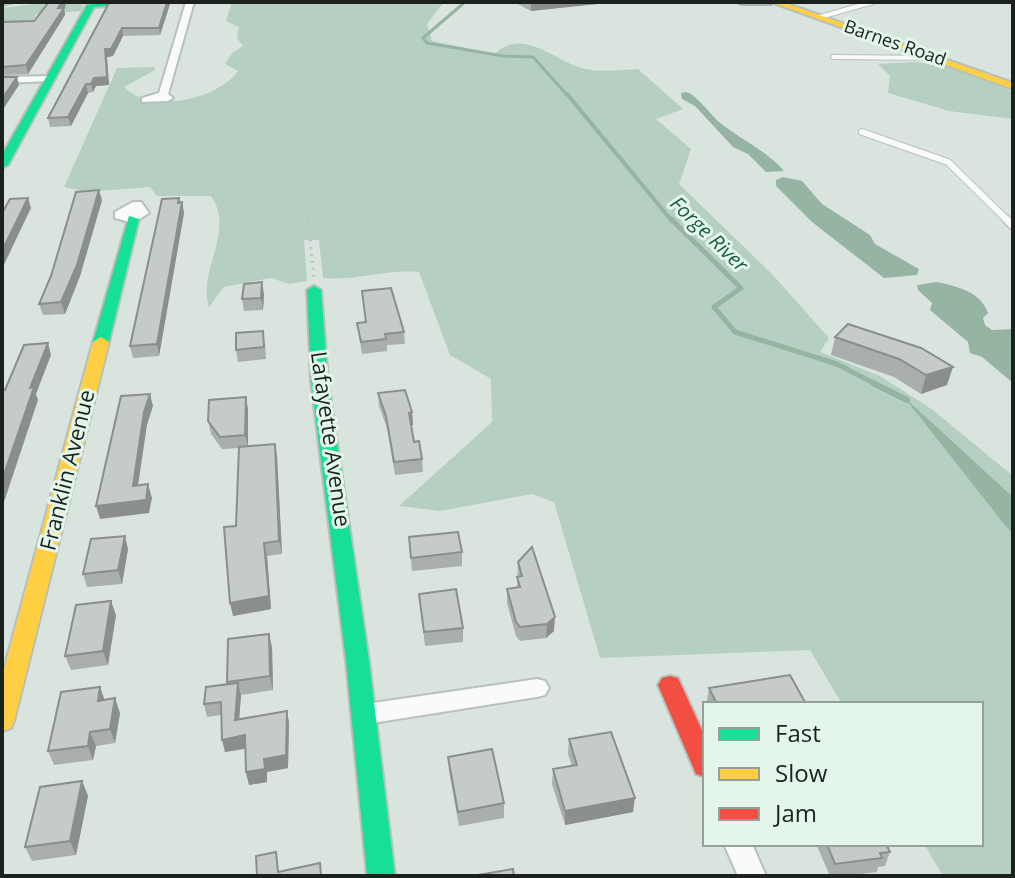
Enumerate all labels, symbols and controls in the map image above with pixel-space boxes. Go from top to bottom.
street label: Barnes Road [841,13,950,71]
water label: Forge River [665,190,755,278]
street label: Lafayette Avenue [305,349,359,529]
street label: Franklin Avenue [32,386,100,553]
legend [703,702,983,846]
text: Fast [775,716,821,749]
text: Slow [775,756,828,789]
text: Jam [773,796,817,829]

